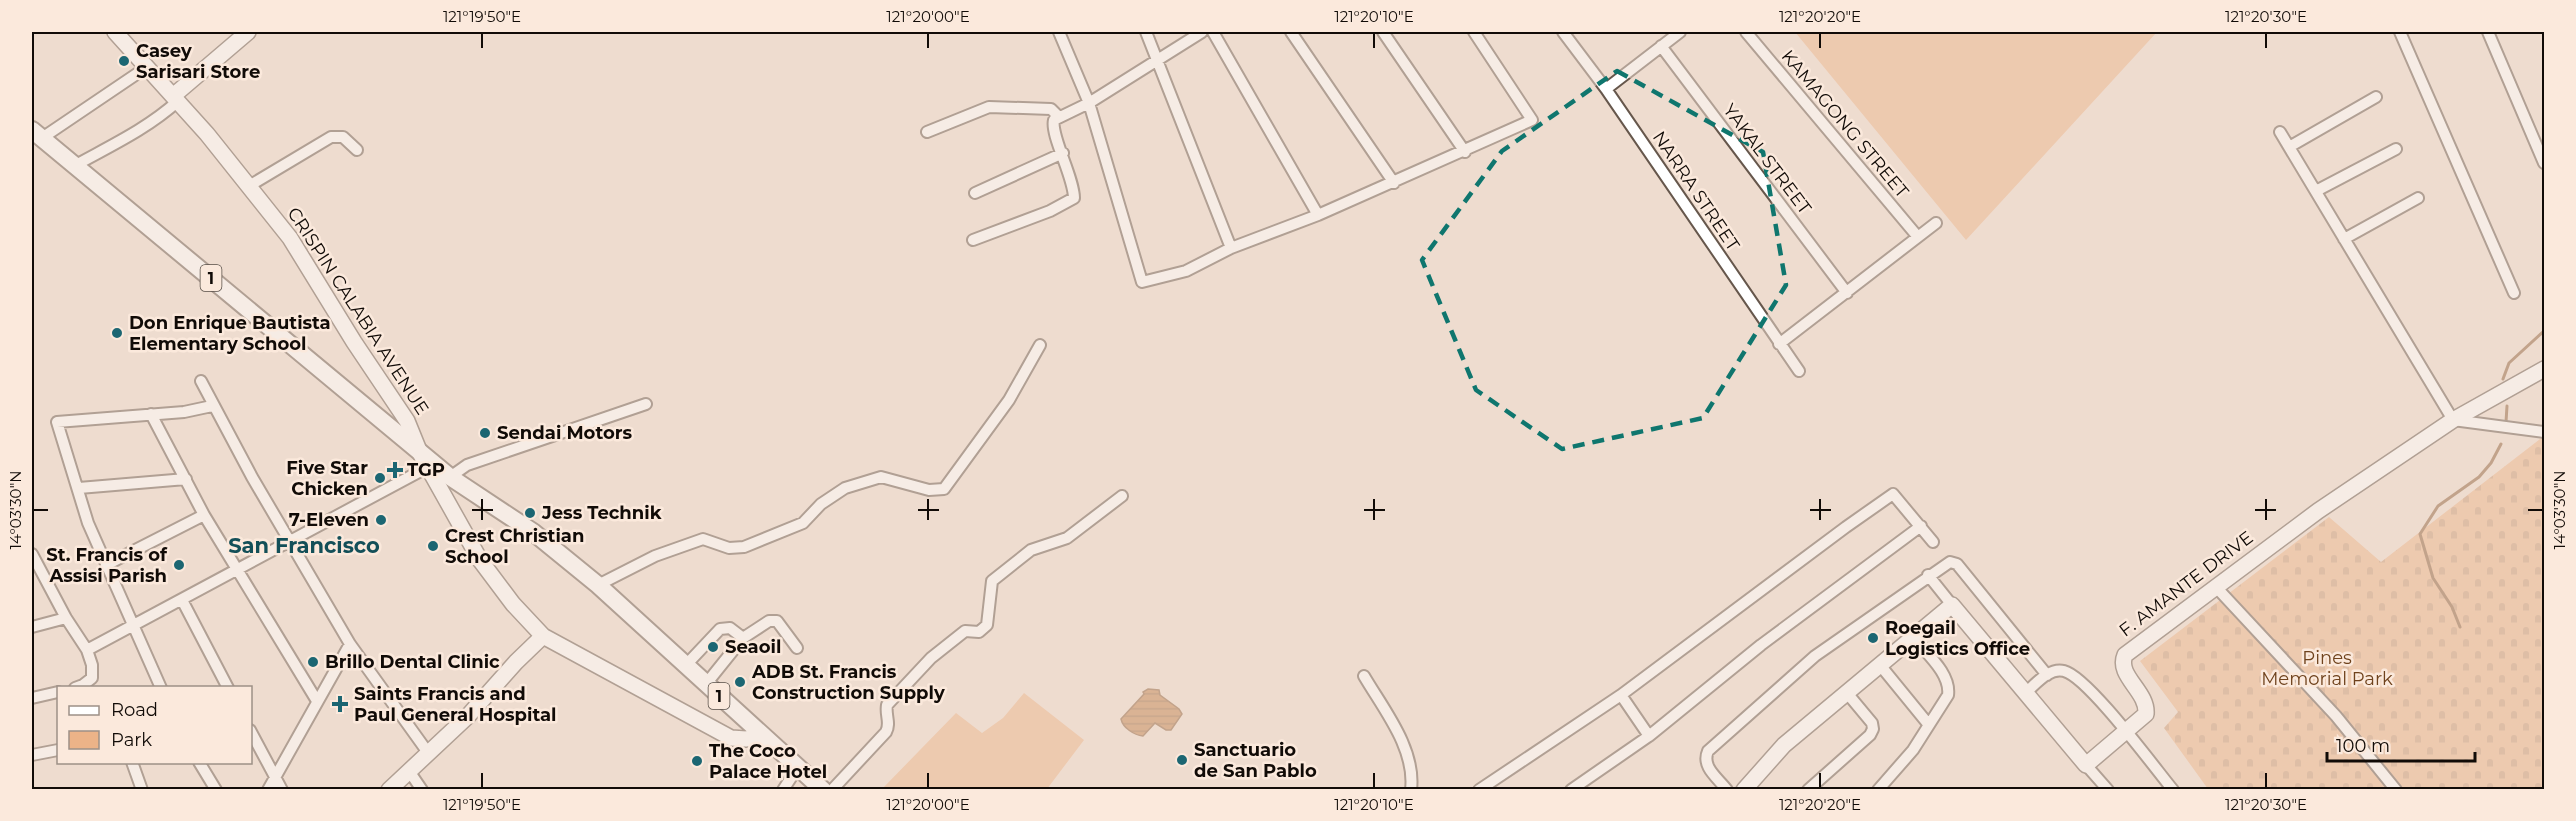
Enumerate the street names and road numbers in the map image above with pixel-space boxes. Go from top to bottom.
street label: KAMAGONG STREET [1777,46,1914,203]
street label: YAKAL STREET [1718,99,1816,219]
street label: NARRA STREET [1648,127,1745,256]
street label: CRISPIN CALABIA AVENUE [283,203,433,419]
road number: 1 [200,265,222,291]
street label: F. AMANTE DRIVE [2115,527,2257,641]
road number: 1 [708,683,730,709]

